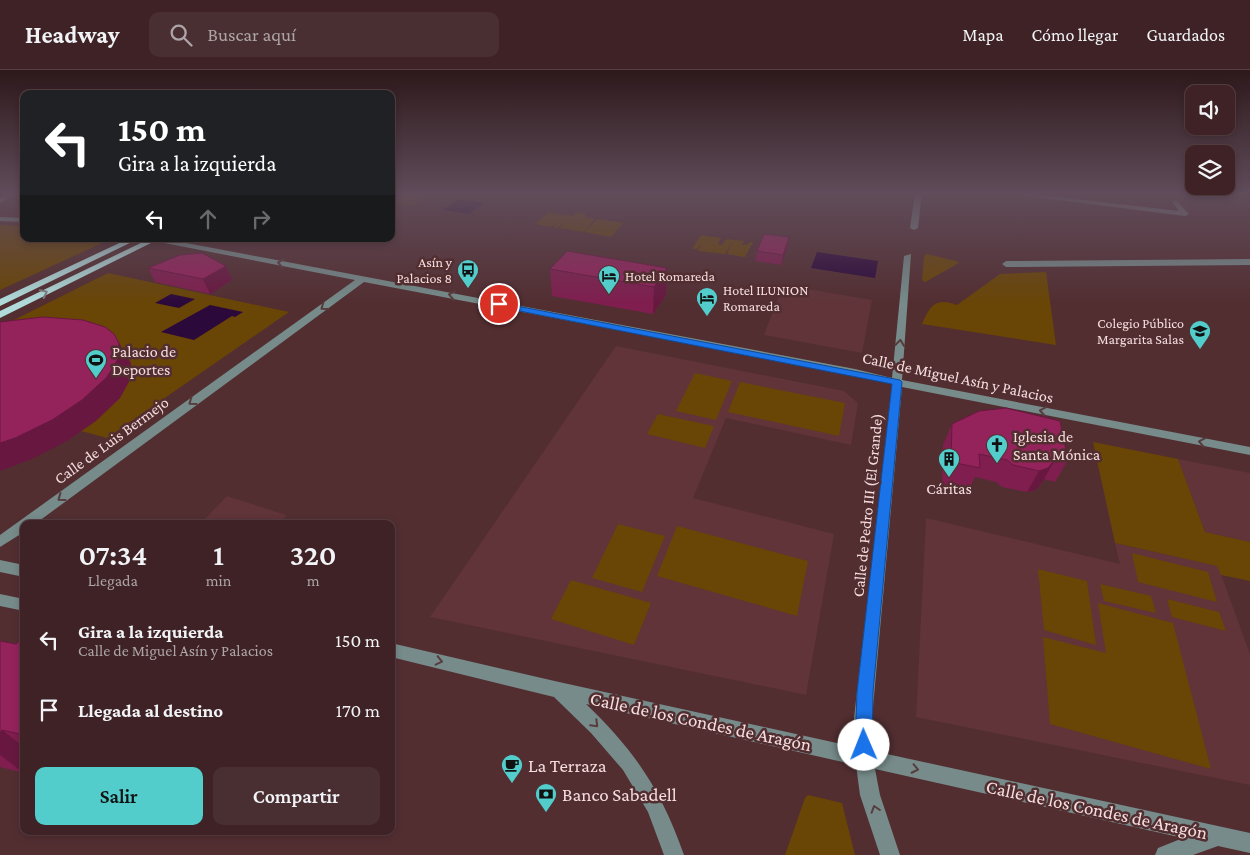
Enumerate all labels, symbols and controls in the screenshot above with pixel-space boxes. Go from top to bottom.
search box [149,12,499,57]
text: Headway [25,21,119,48]
icon: search [167,21,195,49]
text: Buscar aquí [207,24,296,45]
text: Mapa [962,25,1003,45]
text: Cómo llegar [1031,25,1118,45]
text: Guardados [1146,25,1225,45]
map controls [1185,85,1235,195]
button: sound [1185,85,1235,135]
icon: left [35,110,100,175]
text: 150 m [118,110,206,149]
button: layers [1185,145,1235,195]
text: Gira a la izquierda [118,151,276,176]
icon: left [141,205,169,233]
icon: ahead [194,205,222,233]
icon: right [247,205,275,233]
place label: Asín y Palacios 8 [396,254,453,286]
one-way arrow [276,258,285,268]
bus stop icon: Asín y Palacios 8 [456,258,480,289]
hotel icon: Hotel Romareda [597,264,621,295]
place label: Hotel Romareda [625,268,716,284]
place label: Hotel ILUNION Romareda [723,282,808,314]
pin [478,283,520,325]
hotel icon: Hotel ILUNION Romareda [695,286,719,317]
one-way arrow [39,289,48,300]
icon: arrive [485,290,513,318]
one-way arrow [448,291,457,301]
one-way arrow [320,301,330,310]
place label: Colegio Público Margarita Salas [1097,315,1184,347]
school or university icon: Colegio Público Margarita Salas [1188,319,1212,350]
one-way arrow [894,338,905,346]
place label: Palacio de Deportes [112,343,176,379]
sports icon: Palacio de Deportes [84,348,108,379]
street label: Calle de Miguel Asín y Palacios [861,349,1055,407]
street label: Calle de Luis Bermejo [51,393,172,488]
one-way arrow [188,396,198,405]
one-way arrow [1038,406,1047,416]
street label: Calle de Pedro III (El Grande) [849,412,887,598]
place label: Iglesia de Santa Mónica [1013,428,1101,463]
church icon: Iglesia de Santa Mónica [985,433,1009,464]
one-way arrow [1198,437,1207,447]
building icon: Cáritas [937,447,961,478]
place label: Cáritas [926,480,972,497]
one-way arrow [57,492,67,501]
text: 07:34 [78,538,147,571]
text: 1 [213,538,224,571]
text: 320 [290,538,337,571]
text: Llegada [88,572,138,589]
text: min [206,572,231,589]
text: m [307,572,320,589]
text: Gira a la izquierda [78,621,224,642]
icon: left [35,626,63,654]
text: 150 m [335,630,380,651]
text: Calle de Miguel Asín y Palacios [78,642,273,659]
one-way arrow [434,655,443,666]
street label: Calle de los Condes de Aragón [588,688,814,755]
icon: arrive [35,696,63,724]
text: Llegada al destino [78,700,223,721]
text: 170 m [336,700,380,721]
one-way arrow [589,718,598,727]
position arrow [837,718,889,770]
cafe icon: La Terraza [500,753,524,784]
place label: La Terraza [528,755,607,776]
one-way arrow [910,763,919,774]
button: Salir [35,767,203,825]
button: Compartir [213,767,380,825]
street label: Calle de los Condes de Aragón [984,776,1210,843]
bank icon: Banco Sabadell [534,782,558,813]
place label: Banco Sabadell [562,784,677,805]
one-way arrow [871,805,881,813]

